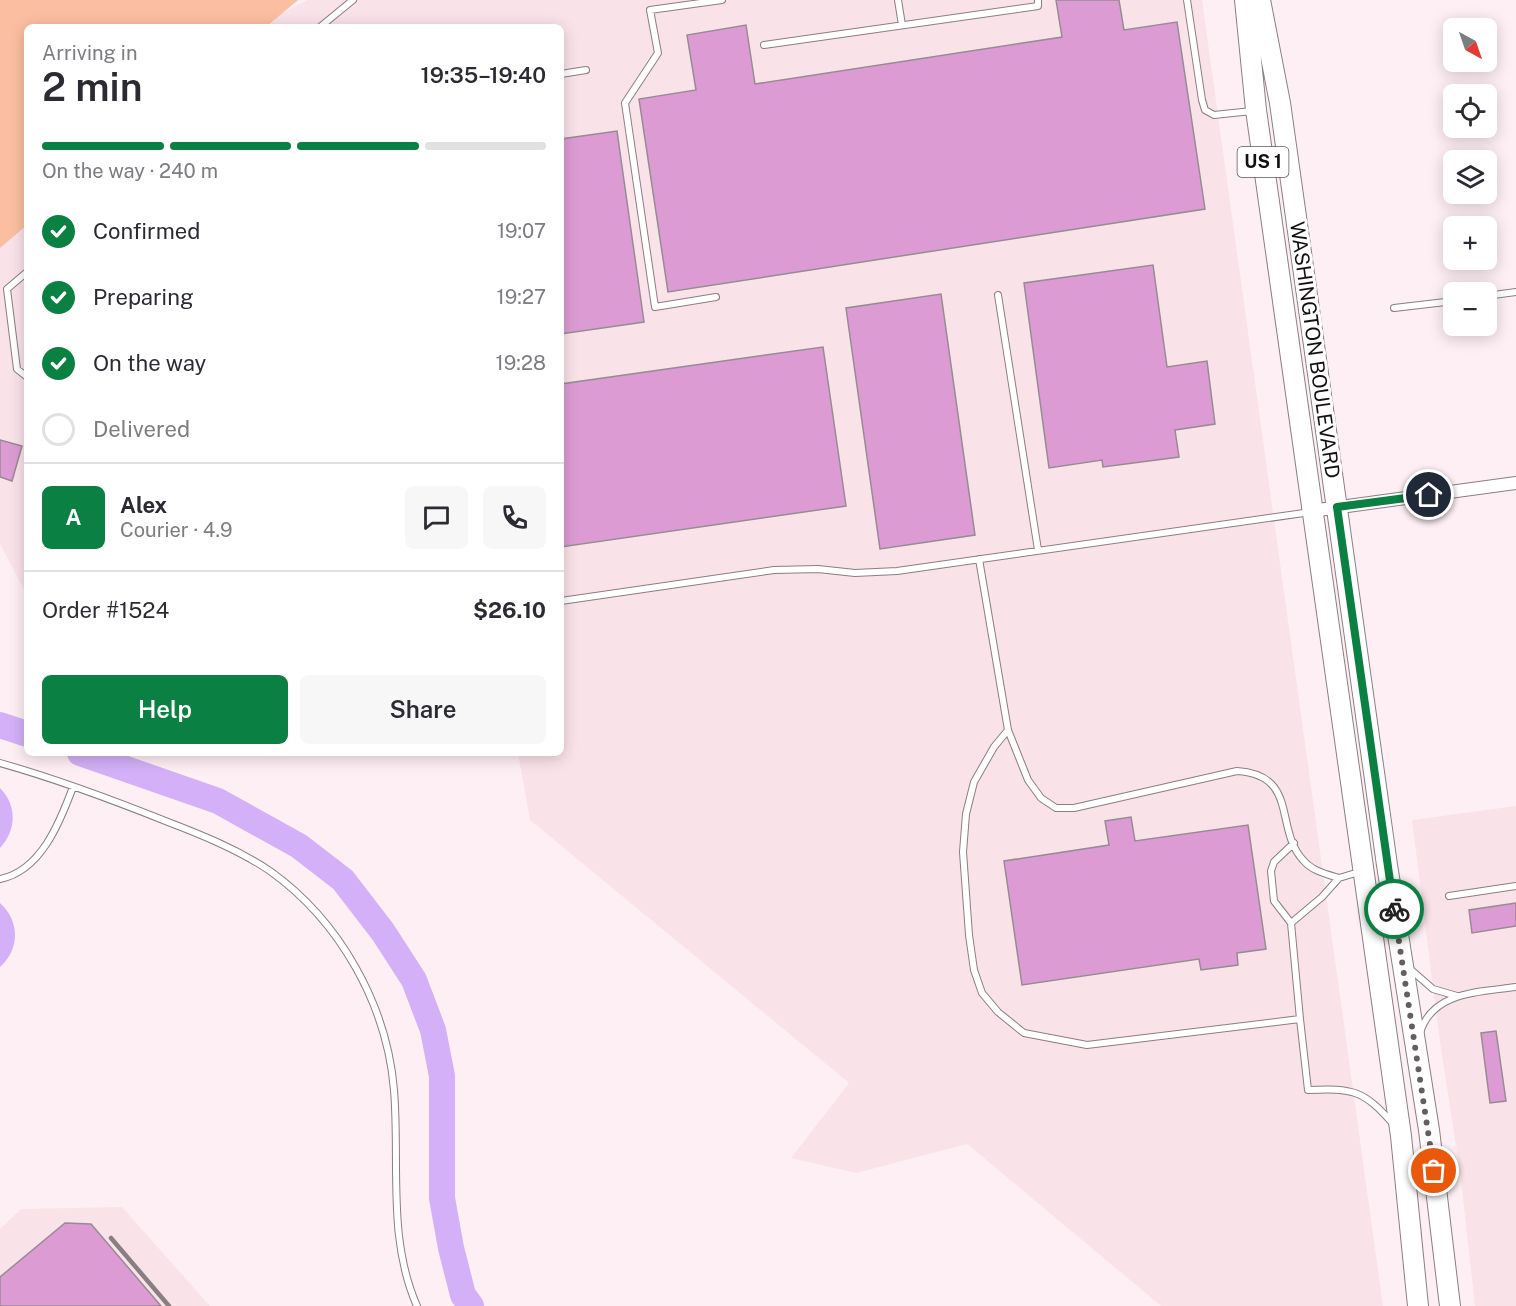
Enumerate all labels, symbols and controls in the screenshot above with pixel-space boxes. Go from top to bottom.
north arrow [1443,18,1497,72]
map controls [1443,18,1497,336]
text: Arriving in [42,41,137,65]
text: 19:35–19:40 [421,62,546,88]
text: 2 min [42,64,143,110]
button: locate [1443,84,1497,138]
road number: US 1 [1238,147,1288,177]
button: layers [1443,150,1497,204]
text: On the way · 240 m [42,159,218,183]
icon: check [42,215,75,248]
button: + [1443,216,1497,270]
text: Confirmed [93,218,200,244]
text: 19:07 [497,219,546,243]
street label: WASHINGTON BOULEVARD [1285,220,1345,480]
icon: check [42,281,75,314]
button: − [1443,282,1497,336]
text: Preparing [93,284,194,310]
text: 19:27 [497,285,546,309]
icon: check [42,347,75,380]
text: On the way [93,350,206,376]
text: 19:28 [496,351,546,375]
text: Delivered [93,416,190,442]
pin [1403,469,1454,520]
icon: home [1412,478,1445,511]
button: chat [405,486,468,549]
button: phone [483,486,546,549]
text: Alex [120,492,167,518]
text: A [66,504,81,530]
text: Courier · 4.9 [120,518,232,542]
text: Order #1524 [42,597,169,623]
text: $26.10 [473,597,546,623]
button: Help [42,675,288,744]
button: Share [300,675,546,744]
courier [1364,879,1424,939]
icon: bike [1378,893,1411,926]
pin [1408,1145,1459,1196]
icon: bag [1417,1154,1450,1187]

